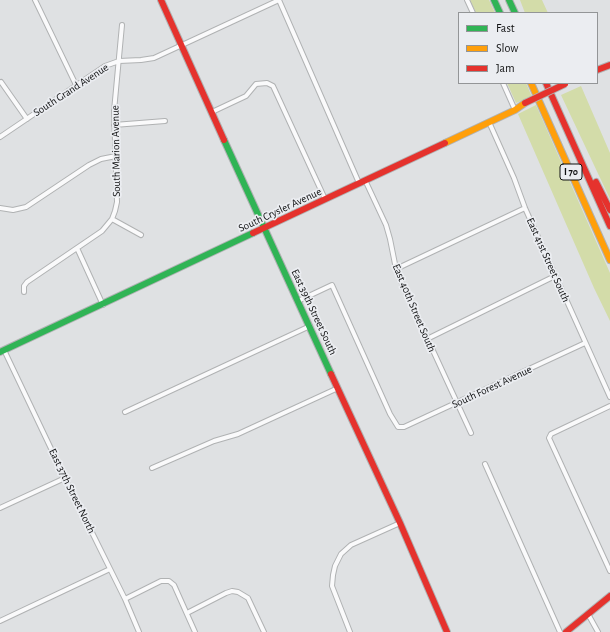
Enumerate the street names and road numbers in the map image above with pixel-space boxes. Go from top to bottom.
street label: South Grand Avenue [31,61,111,119]
street label: South Marion Avenue [109,105,123,197]
road number: I 70 [560,164,582,180]
street label: South Crysler Avenue [236,185,324,235]
street label: East 41st Street South [523,216,573,304]
street label: East 40th Street South [389,262,439,354]
street label: East 39th Street South [288,267,340,357]
street label: South Forest Avenue [450,363,534,411]
street label: East 37th Street North [46,446,98,536]

